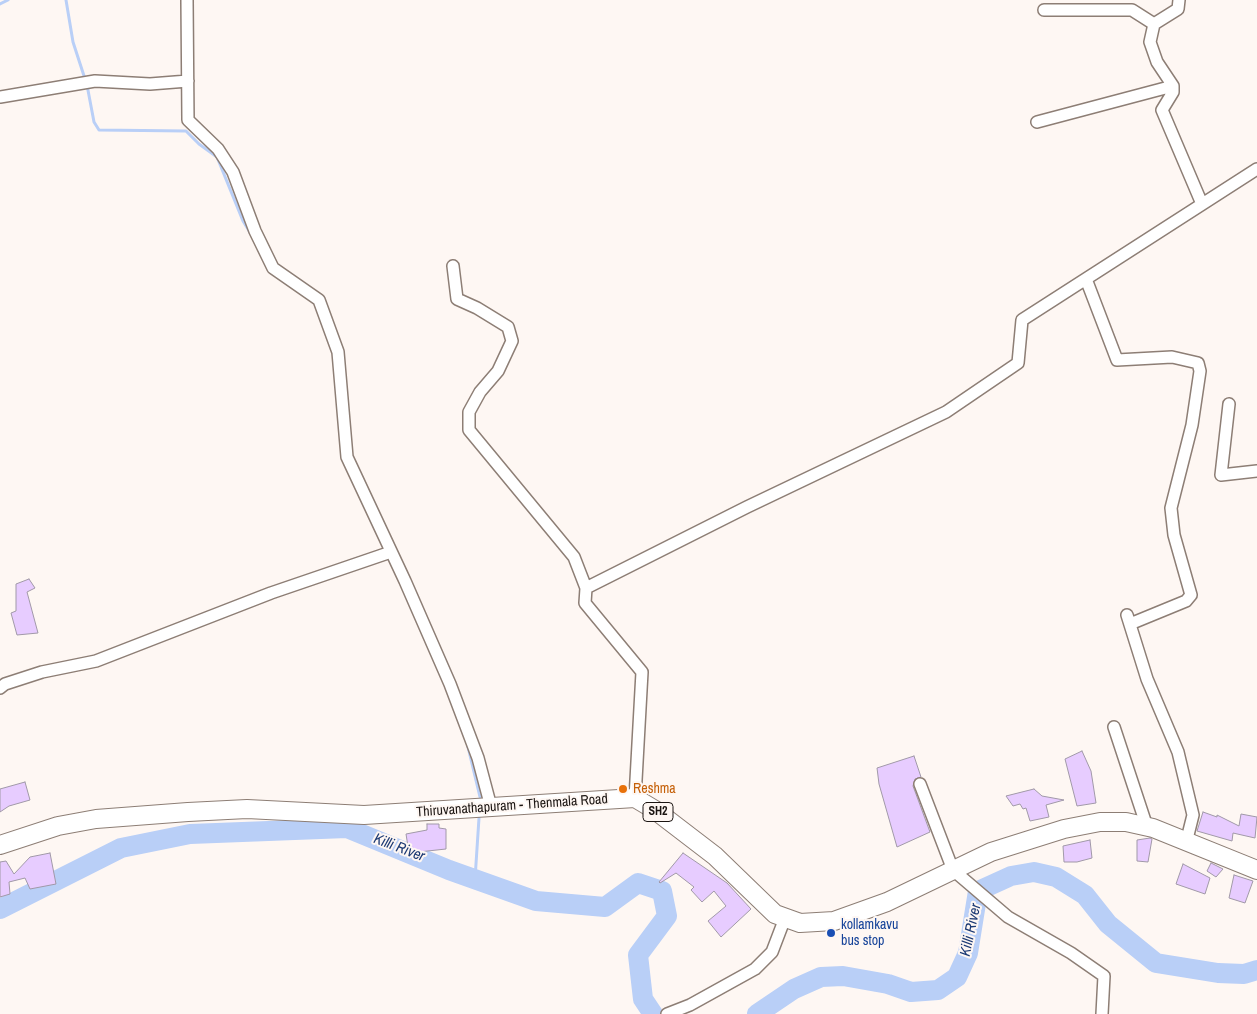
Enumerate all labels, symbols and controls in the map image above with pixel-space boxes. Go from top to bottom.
place label: Reshma [633,781,676,797]
marker: Reshma [617,783,629,795]
street label: Thiruvanathapuram - Thenmala Road [416,791,608,821]
road number: SH2 [643,802,673,822]
water label: Killi River [371,830,427,866]
water label: Killi River [957,902,985,958]
place label: kollamkavu bus stop [841,917,898,950]
marker: kollamkavu bus stop [825,927,837,939]

